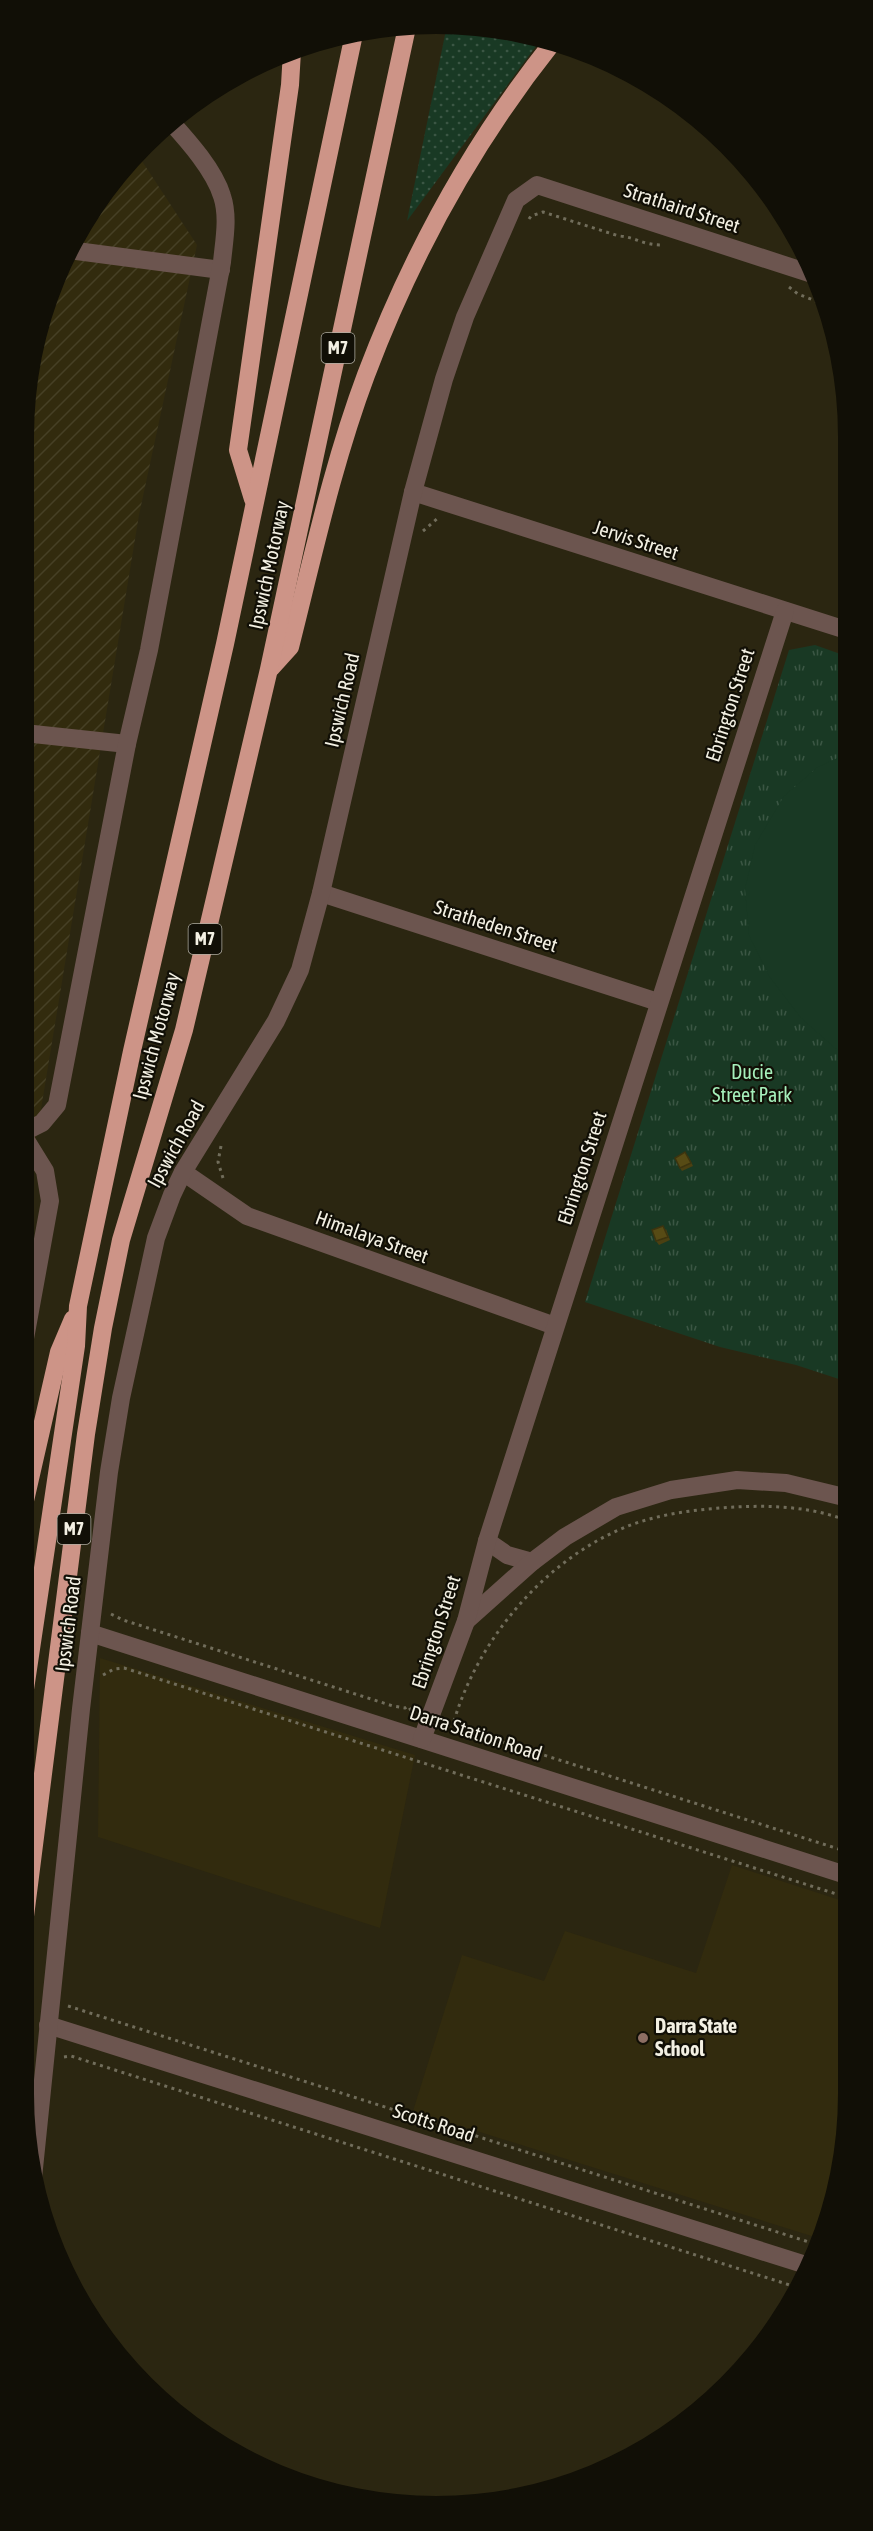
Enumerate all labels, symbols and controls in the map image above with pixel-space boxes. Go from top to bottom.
street label: Strathaird Street [621,178,743,237]
road number: M7 [322,333,354,363]
street label: Ipswich Motorway [244,498,293,631]
street label: Jervis Street [591,515,682,564]
street label: Ebrington Street [700,645,759,765]
street label: Ipswich Road [319,650,364,749]
street label: Stratheden Street [432,895,561,956]
road number: M7 [188,924,222,954]
street label: Ipswich Motorway [127,970,184,1102]
park label: Ducie Street Park [712,1060,792,1106]
street label: Ipswich Road [142,1096,209,1191]
street label: Ebrington Street [552,1108,611,1228]
street label: Himalaya Street [313,1205,432,1268]
road number: M7 [58,1514,90,1544]
street label: Ebrington Street [406,1572,465,1692]
street label: Ipswich Road [50,1575,85,1673]
street label: Darra Station Road [407,1700,545,1765]
place label: Darra State School [655,2014,737,2060]
marker: Darra State School [636,2031,650,2045]
street label: Scotts Road [390,2098,478,2147]

